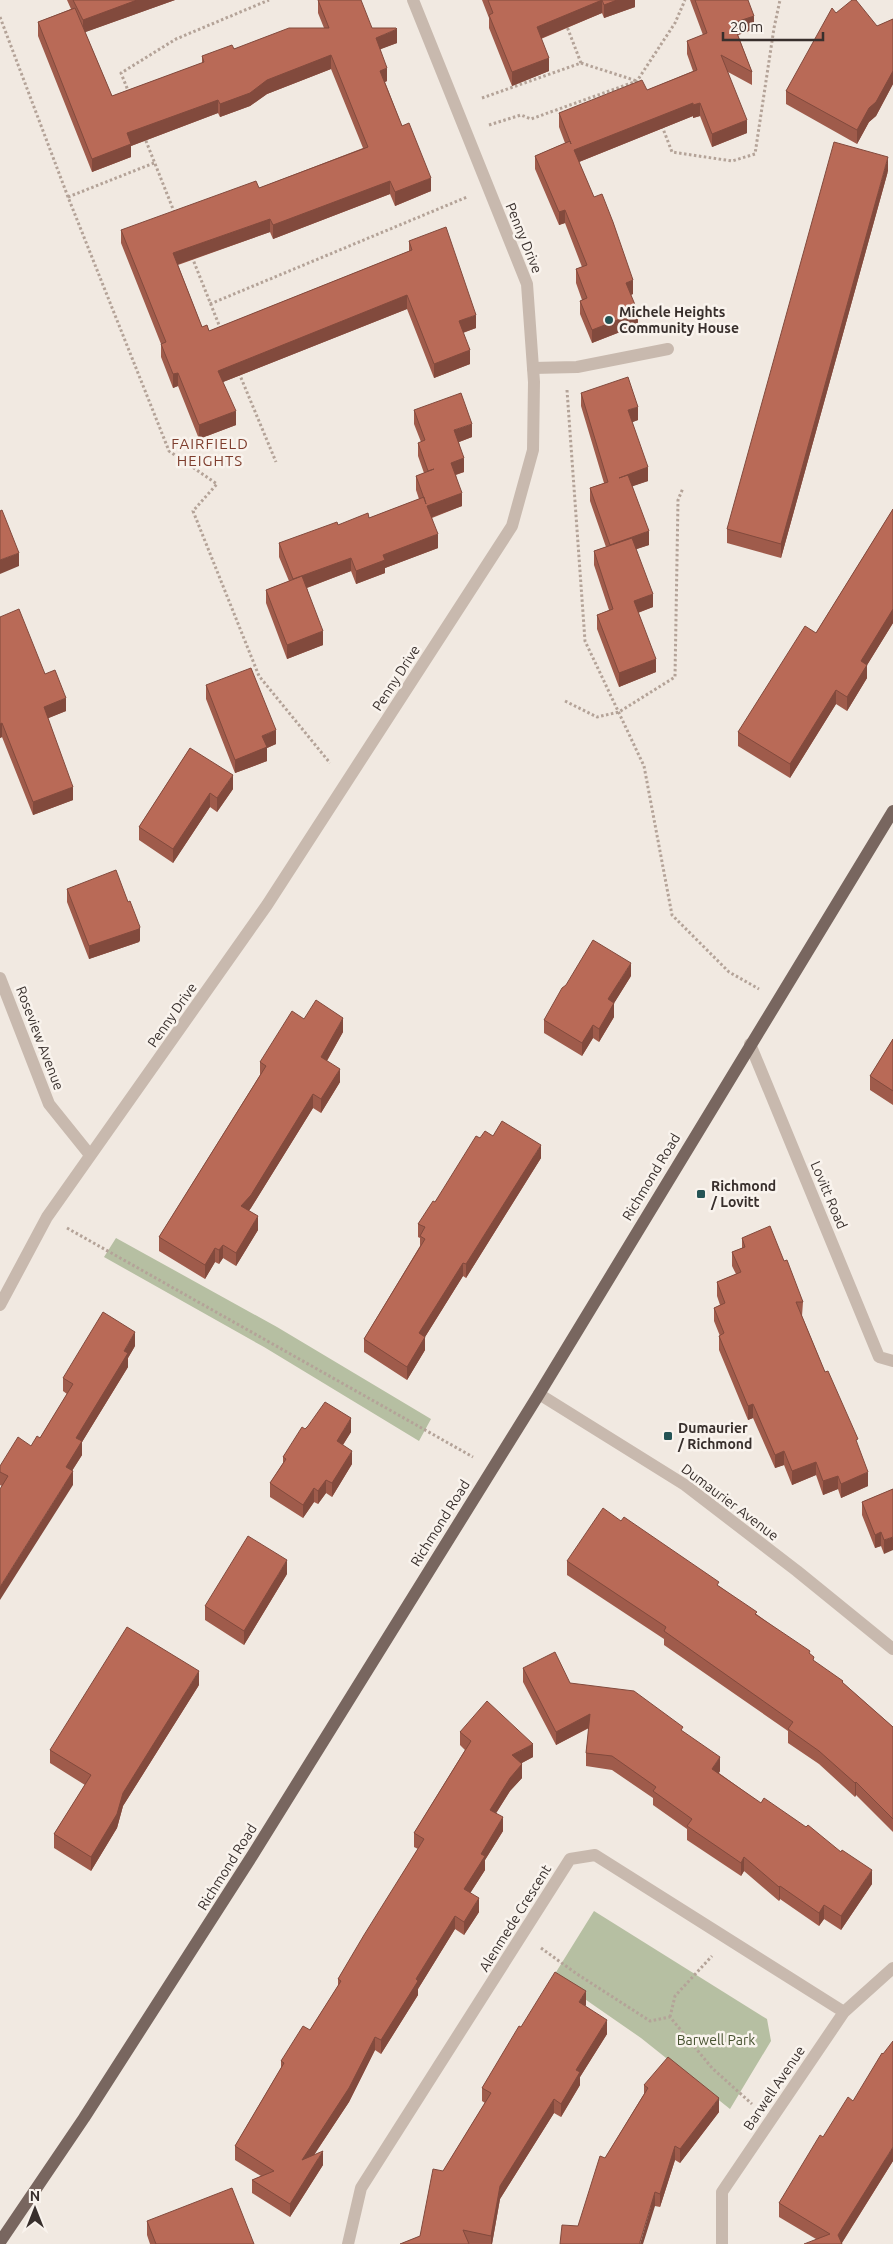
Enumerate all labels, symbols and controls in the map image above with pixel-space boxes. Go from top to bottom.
scale bar [723,10,823,42]
text: 20 m [730,18,763,35]
street label: Penny Drive [503,200,545,276]
place label: Michele Heights Community House [619,304,739,336]
marker: Michele Heights Community House [603,314,615,326]
district label: FAIRFIELD HEIGHTS [171,435,249,469]
street label: Penny Drive [369,642,423,714]
street label: Penny Drive [144,980,200,1050]
street label: Roseview Avenue [13,984,67,1092]
street label: Richmond Road [619,1131,683,1223]
street label: Lovitt Road [808,1159,850,1231]
place label: Richmond / Lovitt [710,1178,776,1210]
marker: Richmond / Lovitt [695,1188,707,1200]
place label: Dumaurier / Richmond [677,1420,752,1452]
marker: Dumaurier / Richmond [662,1430,674,1442]
street label: Dumaurier Avenue [678,1460,782,1544]
street label: Richmond Road [407,1477,473,1569]
street label: Richmond Road [194,1821,260,1913]
street label: Alenmede Crescent [476,1861,555,1974]
park label: Barwell Park [677,2032,755,2048]
street label: Barwell Avenue [740,2043,808,2133]
north arrow [10,2184,60,2234]
text: N [30,2188,40,2204]

